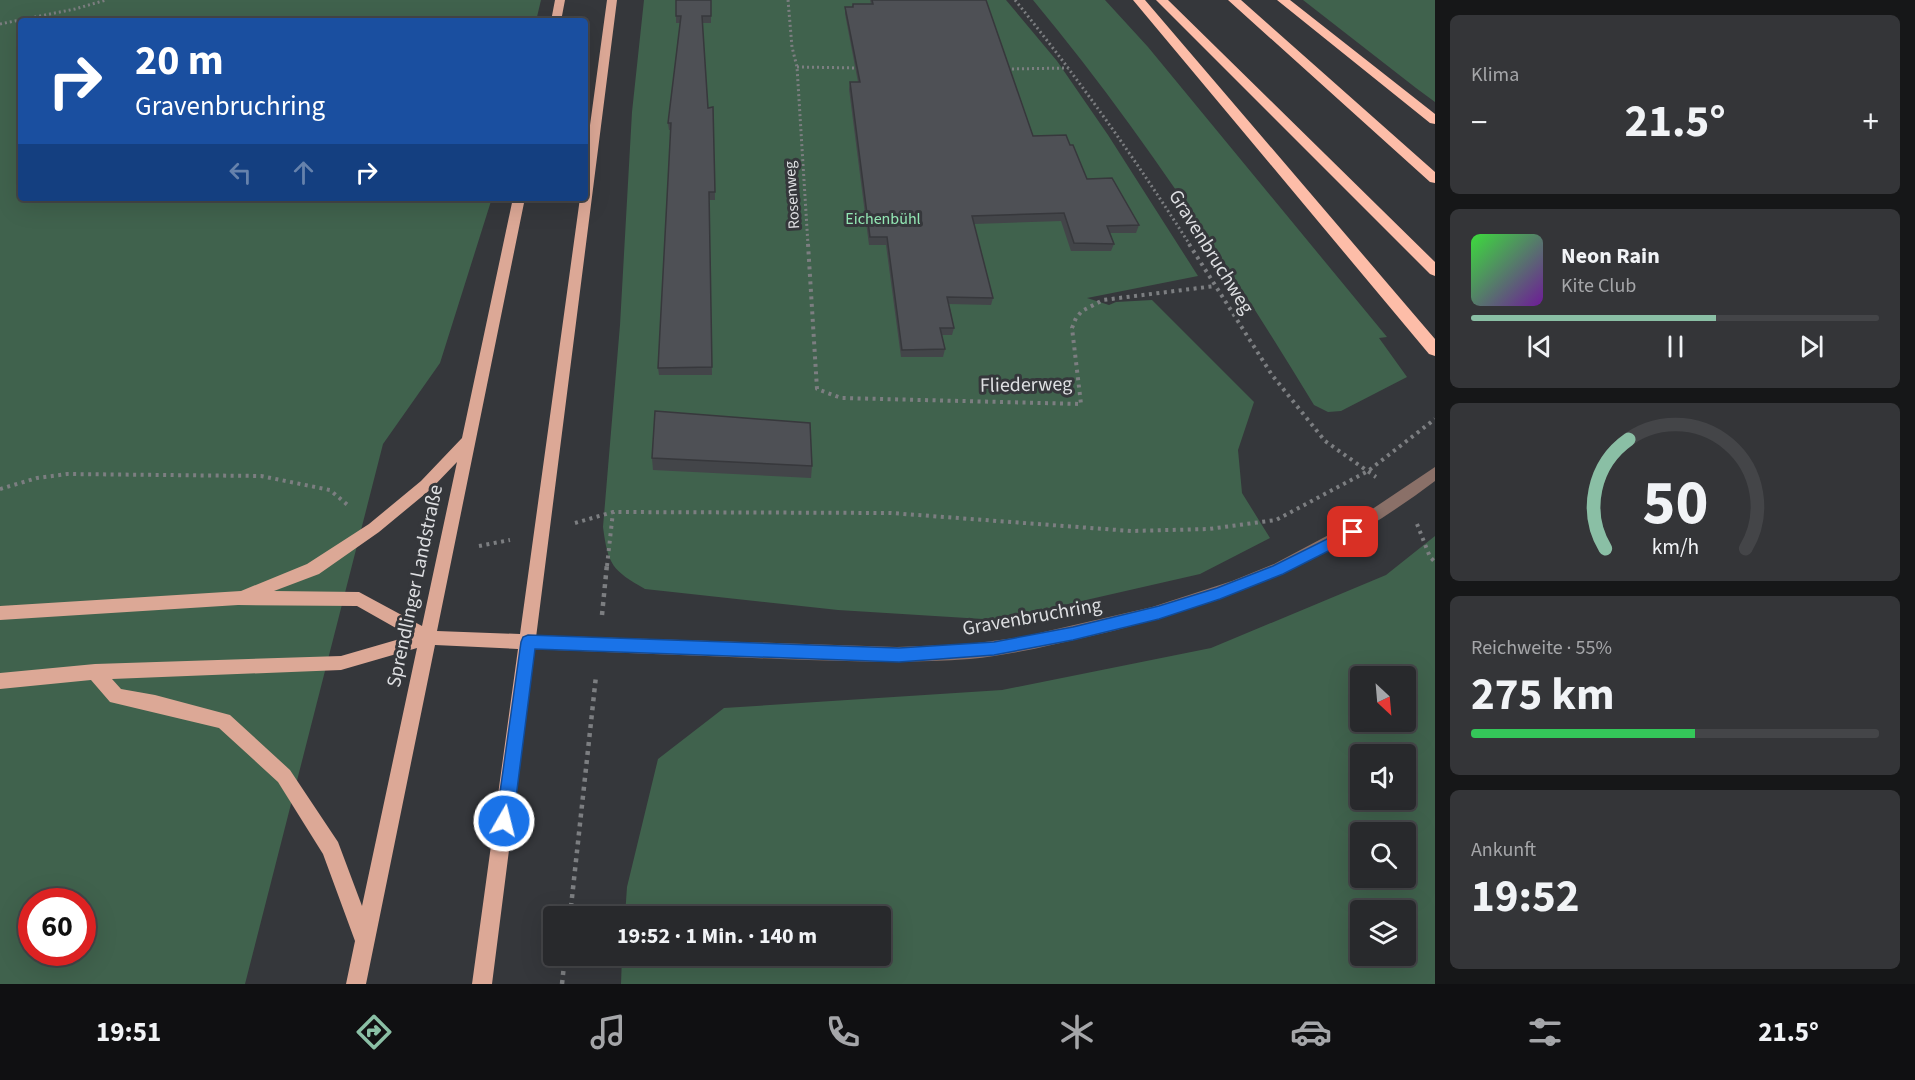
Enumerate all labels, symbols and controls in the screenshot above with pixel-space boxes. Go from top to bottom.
text: 20 m [135,31,224,91]
icon: right [36,42,114,120]
text: Klima [1471,61,1519,89]
text: Gravenbruchring [135,87,325,126]
text: 21.5° [1624,90,1726,154]
text: − [1471,99,1487,146]
text: + [1863,99,1879,146]
icon: left [224,156,257,189]
icon: ahead [287,156,320,189]
icon: right [350,156,383,189]
street label: Rosenweg [779,160,805,230]
street label: Gravenbruchweg [1162,184,1260,320]
park label: Eichenbühl [845,208,921,230]
text: Neon Rain [1561,240,1660,272]
text: Kite Club [1561,272,1636,300]
icon: previous [1523,330,1556,363]
icon: pause [1659,330,1692,363]
icon: next [1795,330,1828,363]
street label: Fliederweg [980,370,1072,400]
text: 50 [1642,459,1708,548]
street label: Sprendlinger Landstraße [380,482,450,690]
pin [1327,506,1378,557]
icon: arrive [1336,515,1369,548]
text: km/h [1651,532,1699,563]
street label: Gravenbruchring [960,591,1104,643]
text: Reichweite · 55% [1471,634,1612,662]
text: 275 km [1471,663,1615,727]
north arrow [1350,666,1416,732]
map controls [1350,666,1416,966]
button: sound [1350,744,1416,810]
position arrow [472,789,536,853]
button: search [1350,822,1416,888]
text: Ankunft [1471,836,1536,864]
text: 19:52 [1471,865,1580,929]
speed limit sign: 60 [18,888,96,966]
button: layers [1350,900,1416,966]
text: 19:52 · 1 Min. · 140 m [617,920,817,952]
icon: directions [353,1011,395,1053]
icon: music [587,1011,629,1053]
icon: phone [822,1011,864,1053]
icon: climate [1056,1011,1098,1053]
icon: car [1290,1011,1332,1053]
icon: filters [1524,1011,1566,1053]
text: 19:51 [96,1013,161,1052]
text: 21.5° [1758,1013,1819,1052]

